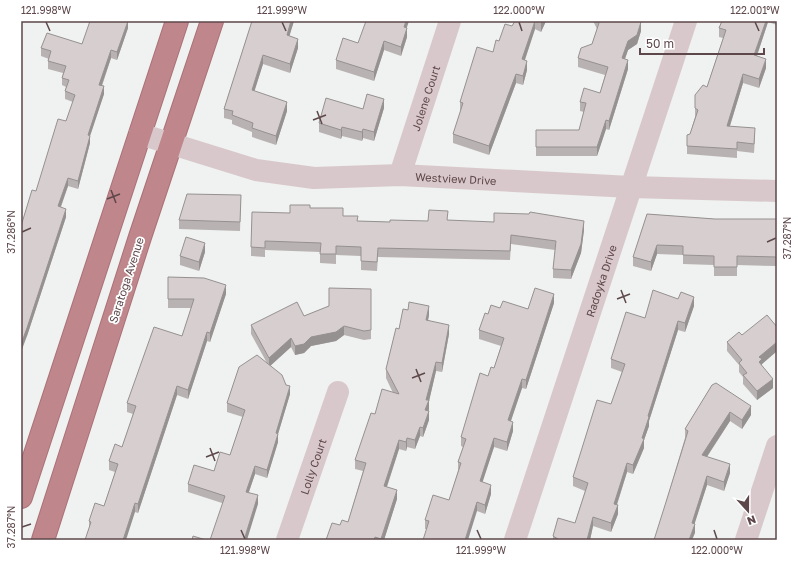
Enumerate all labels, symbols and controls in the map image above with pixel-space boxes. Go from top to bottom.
text: 121.998°W [21,4,71,16]
text: 121.999°W [257,4,307,16]
text: 122.000°W [493,4,545,16]
text: 122.001°W [730,4,780,16]
scale bar [640,30,764,56]
text: 50 m [646,36,674,51]
street label: Jolene Court [408,64,442,132]
street label: Westview Drive [415,169,497,187]
text: 37.286°N [5,210,17,254]
text: 37.287°N [781,217,793,259]
street label: Saratoga Avenue [106,236,146,324]
street label: Radoyka Drive [582,243,618,319]
street label: Lolly Court [297,437,328,496]
north arrow [728,491,768,531]
text: 37.287°N [5,506,17,548]
text: N [746,513,758,528]
text: 121.998°W [220,544,270,556]
text: 121.999°W [456,544,506,556]
text: 122.000°W [691,544,743,556]

